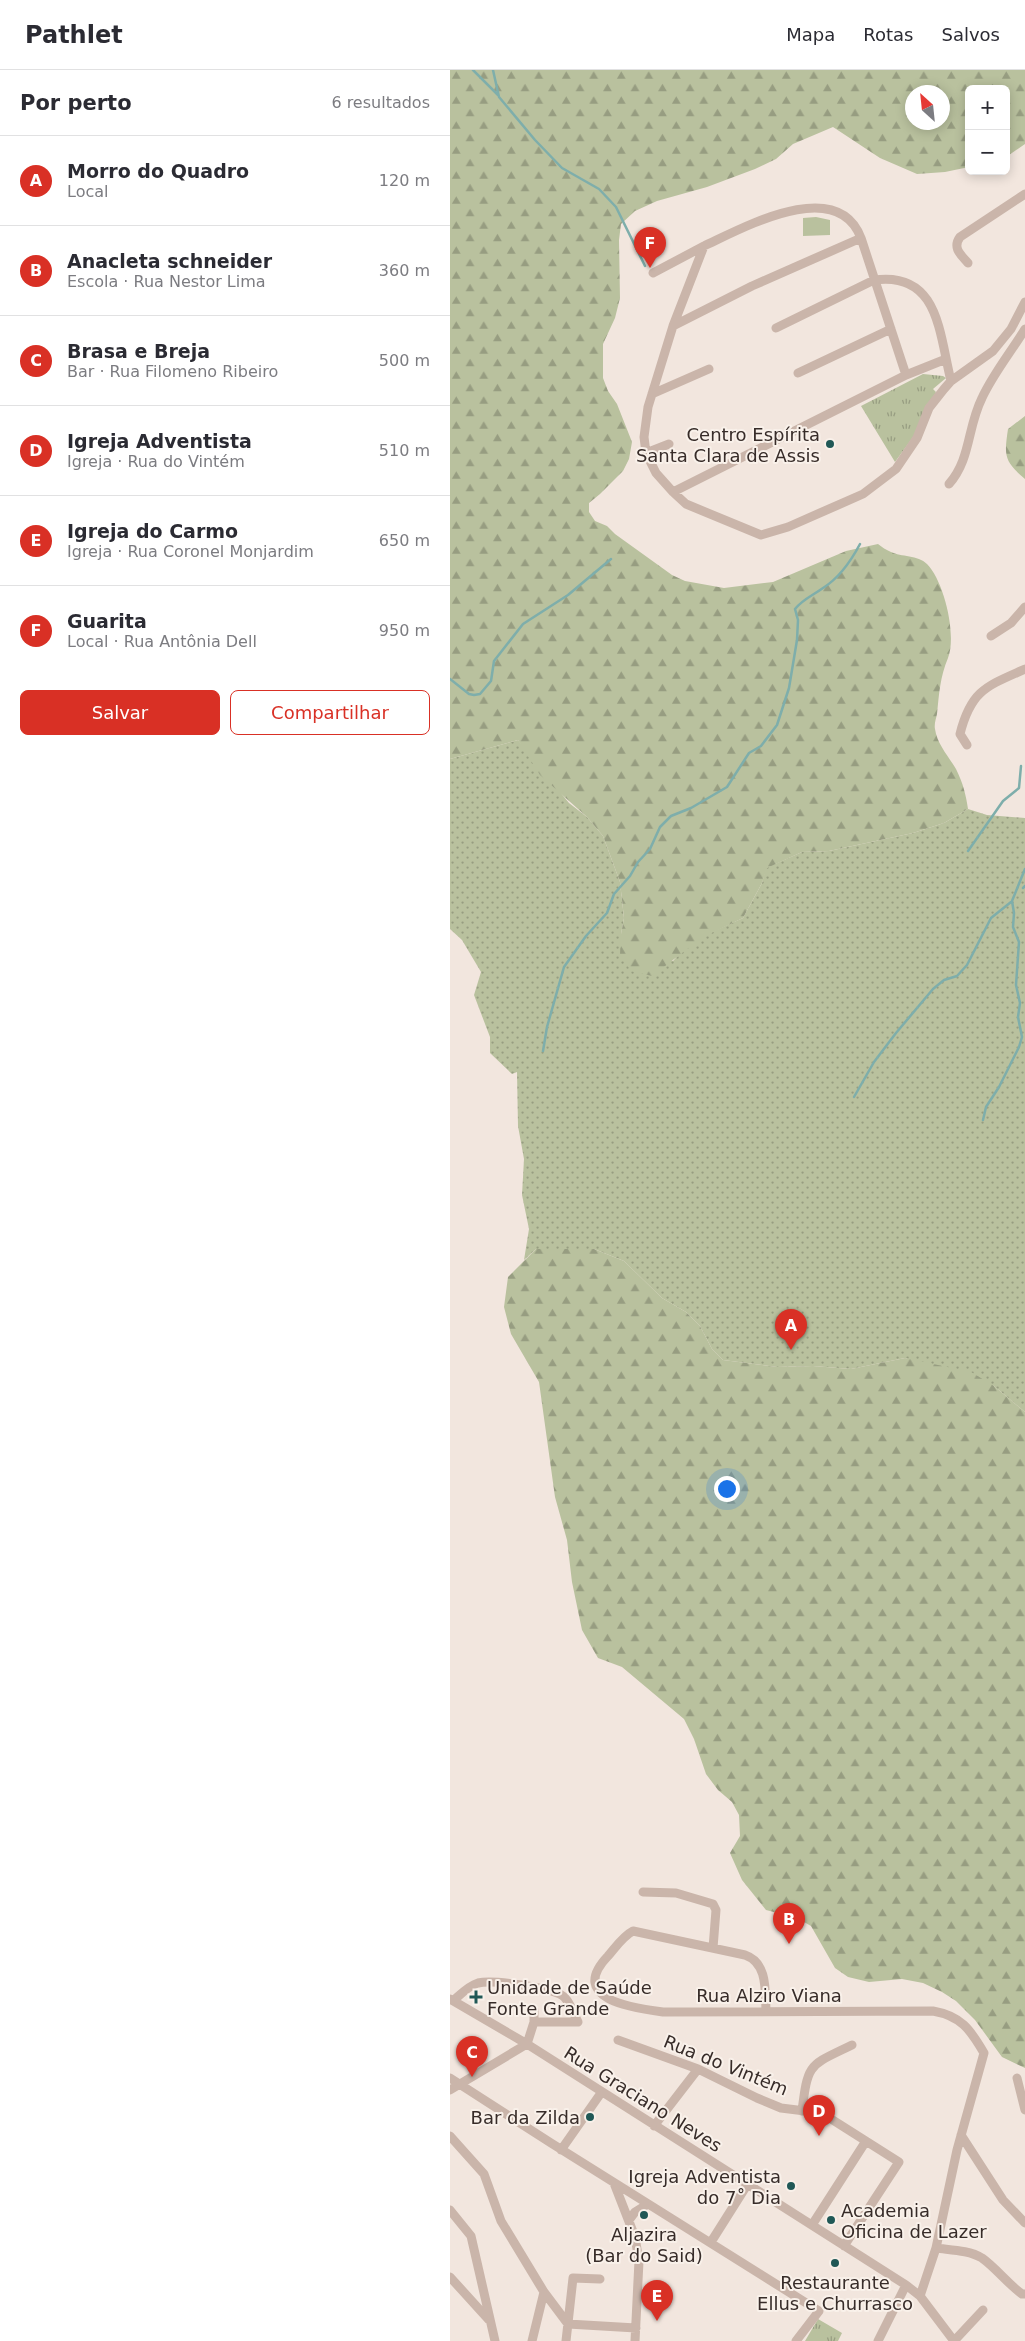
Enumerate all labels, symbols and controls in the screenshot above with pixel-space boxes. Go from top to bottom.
text: Pathlet [25,21,123,49]
text: Mapa [786,24,835,45]
text: Rotas [863,24,914,45]
text: Salvos [942,24,1000,45]
north arrow [905,85,950,130]
map controls [965,85,1010,175]
button: + [965,85,1010,130]
text: Por perto [20,91,132,115]
text: 6 resultados [331,93,430,112]
button: − [965,130,1010,175]
text: Morro do Quadro [67,160,249,182]
text: A [30,171,42,190]
text: 120 m [379,171,430,190]
text: Local [67,182,108,201]
pin: F [634,227,666,268]
text: Anacleta schneider [67,250,272,272]
text: B [30,261,42,280]
text: 360 m [379,261,430,280]
text: Escola · Rua Nestor Lima [67,272,266,291]
text: Brasa e Breja [67,340,210,362]
text: C [30,351,42,370]
text: 500 m [379,351,430,370]
text: Bar · Rua Filomeno Ribeiro [67,362,278,381]
place label: Centro Espírita Santa Clara de Assis [636,424,820,466]
text: Igreja Adventista [67,430,252,452]
marker: Centro Espírita Santa Clara de Assis [824,438,836,450]
text: D [29,441,43,460]
text: 510 m [379,441,430,460]
text: Igreja · Rua do Vintém [67,452,245,471]
text: Igreja do Carmo [67,520,238,542]
text: E [31,531,41,550]
text: 650 m [379,531,430,550]
text: Igreja · Rua Coronel Monjardim [67,542,314,561]
text: Guarita [67,610,147,632]
text: F [31,621,41,640]
text: 950 m [379,621,430,640]
text: Local · Rua Antônia Dell [67,632,257,651]
button: Salvar [20,690,220,735]
button: Compartilhar [230,690,430,735]
pin: A [775,1309,807,1350]
your location [714,1476,740,1502]
pin: B [773,1903,805,1944]
place label: Unidade de Saúde Fonte Grande [487,1977,652,2019]
street label: Rua Alziro Viana [696,1985,842,2006]
marker: Unidade de Saúde Fonte Grande [469,1990,483,2004]
street label: Rua do Vintém [661,2031,791,2099]
pin: C [456,2036,488,2077]
street label: Rua Graciano Neves [560,2042,726,2156]
pin: D [803,2095,835,2136]
place label: Bar da Zilda [471,2107,580,2128]
marker: Bar da Zilda [584,2111,596,2123]
place label: Igreja Adventista do 7˚ Dia [628,2166,781,2208]
marker: Igreja Adventista do 7˚ Dia [785,2180,797,2192]
place label: Academia Oficina de Lazer [841,2200,987,2242]
marker: Aljazira (Bar do Said) [638,2209,650,2221]
marker: Academia Oficina de Lazer [825,2214,837,2226]
place label: Aljazira (Bar do Said) [585,2224,703,2266]
marker: Restaurante Ellus e Churrasco [829,2257,841,2269]
place label: Restaurante Ellus e Churrasco [757,2272,913,2314]
pin: E [641,2280,673,2321]

